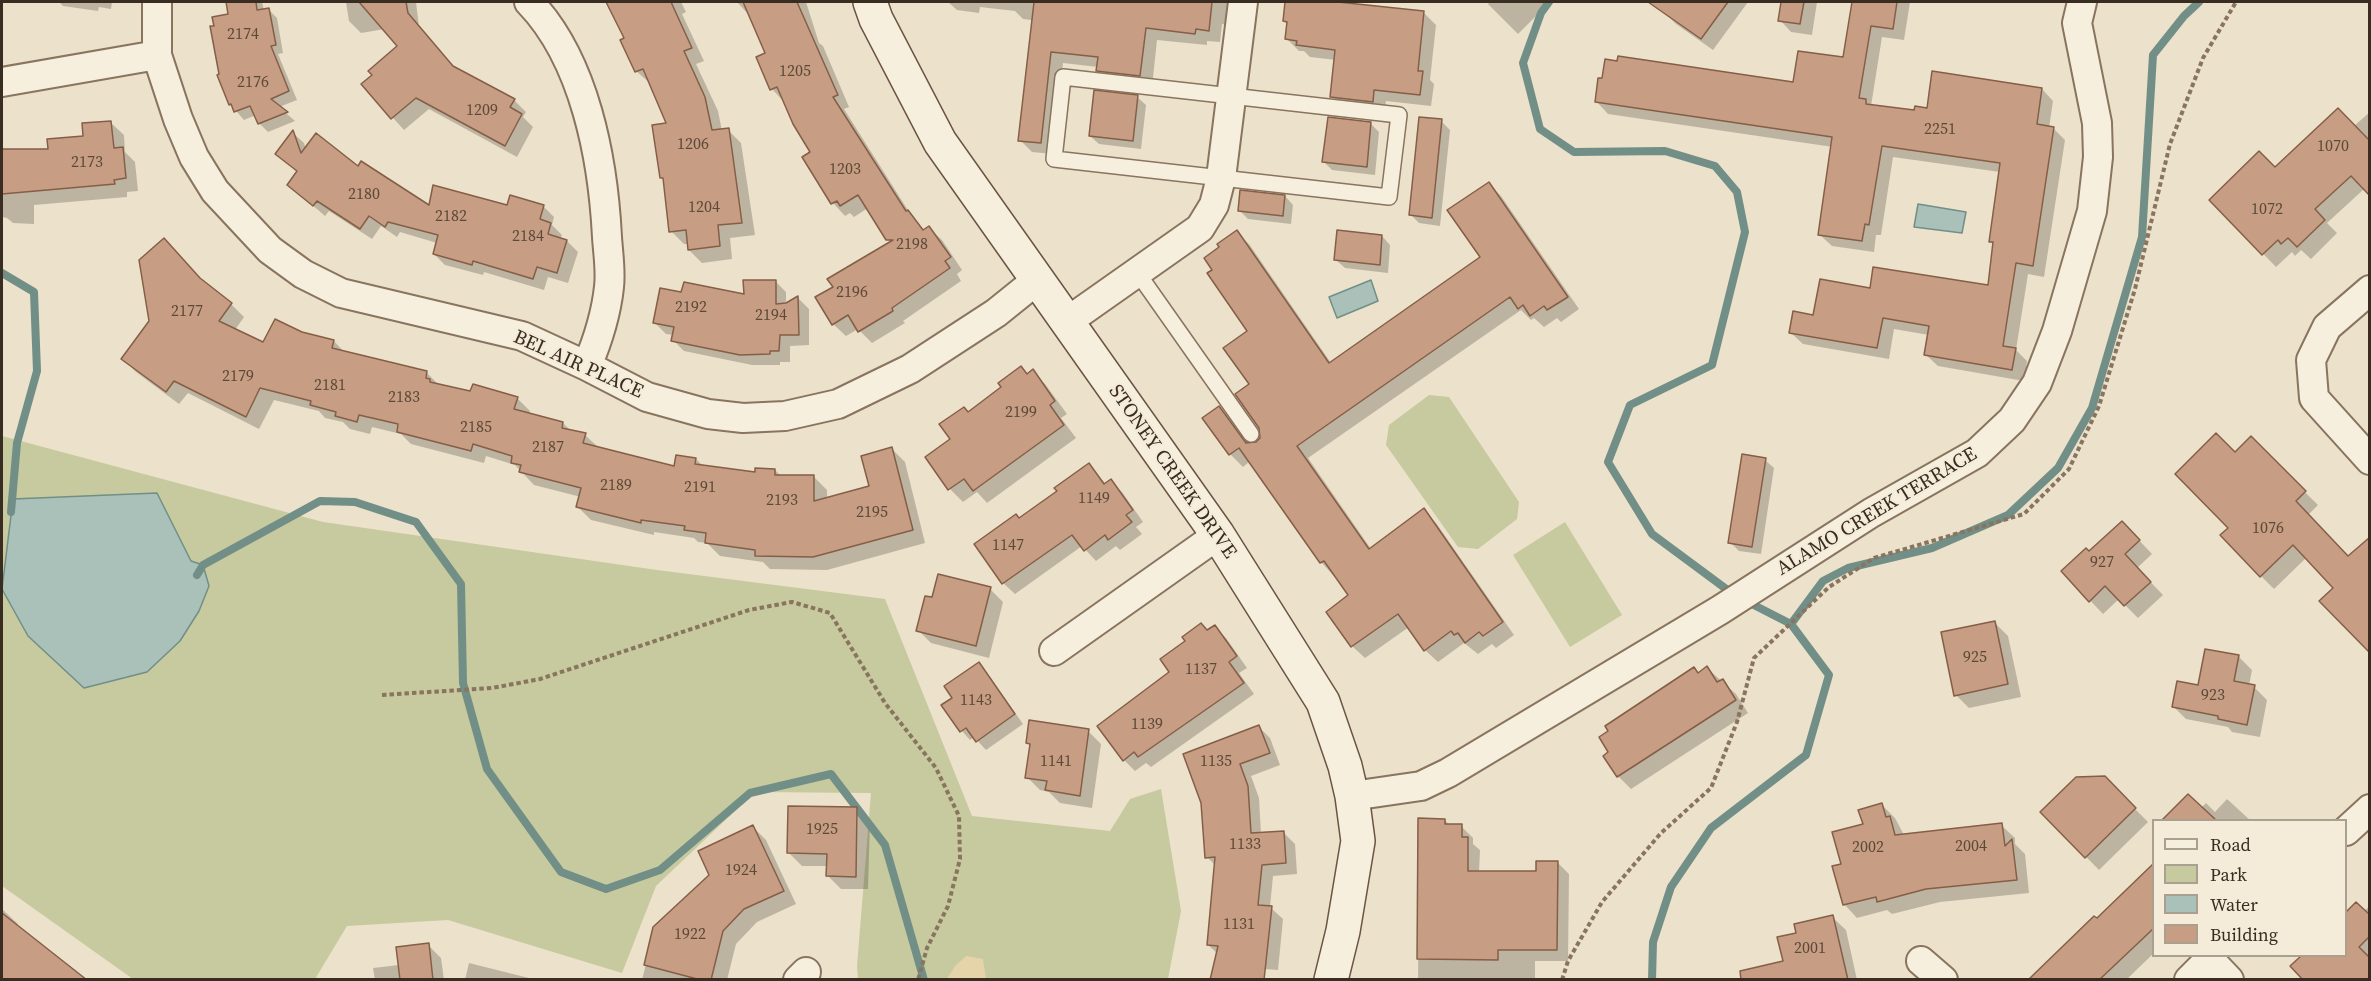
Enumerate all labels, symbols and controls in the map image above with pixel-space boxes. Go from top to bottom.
house number: 2174 [227,25,259,45]
house number: 1205 [779,62,811,82]
house number: 2176 [237,73,269,93]
house number: 1209 [466,101,498,121]
house number: 2251 [1924,120,1956,140]
house number: 1206 [677,135,709,155]
house number: 1070 [2317,137,2349,157]
house number: 2173 [71,153,103,173]
house number: 1203 [829,160,861,180]
house number: 2180 [348,185,380,205]
house number: 1204 [688,198,720,218]
house number: 1072 [2251,200,2283,220]
house number: 2182 [435,207,467,227]
house number: 2184 [512,227,544,247]
house number: 2198 [896,235,928,255]
house number: 2196 [836,283,868,303]
house number: 2192 [675,298,707,318]
house number: 2177 [171,302,203,322]
house number: 2194 [755,306,787,326]
street label: BEL AIR PLACE [509,326,647,404]
house number: 2179 [222,367,254,387]
house number: 2181 [314,376,346,396]
street label: STONEY CREEK DRIVE [1103,381,1241,563]
house number: 2183 [388,388,420,408]
house number: 2199 [1005,403,1037,423]
house number: 2185 [460,418,492,438]
house number: 2187 [532,438,564,458]
street label: ALAMO CREEK TERRACE [1772,443,1982,581]
house number: 2189 [600,476,632,496]
house number: 2191 [684,478,716,498]
house number: 1149 [1078,489,1110,509]
house number: 2193 [766,491,798,511]
house number: 2195 [856,503,888,523]
house number: 1076 [2252,519,2284,539]
house number: 1147 [992,536,1024,556]
house number: 927 [2090,553,2114,573]
house number: 925 [1963,648,1987,668]
house number: 1137 [1185,660,1217,680]
house number: 923 [2201,686,2225,706]
house number: 1143 [960,691,992,711]
house number: 1139 [1131,715,1163,735]
house number: 1141 [1040,752,1072,772]
house number: 1135 [1200,752,1232,772]
legend [2152,819,2347,957]
house number: 1925 [806,820,838,840]
text: Road [2210,832,2251,857]
house number: 1133 [1229,835,1261,855]
house number: 2004 [1955,837,1987,857]
house number: 2002 [1852,838,1884,858]
house number: 1924 [725,861,757,881]
text: Park [2210,862,2247,887]
text: Water [2210,892,2258,917]
house number: 1131 [1223,915,1255,935]
text: Building [2210,922,2278,947]
house number: 1922 [674,925,706,945]
house number: 2001 [1794,939,1826,959]

